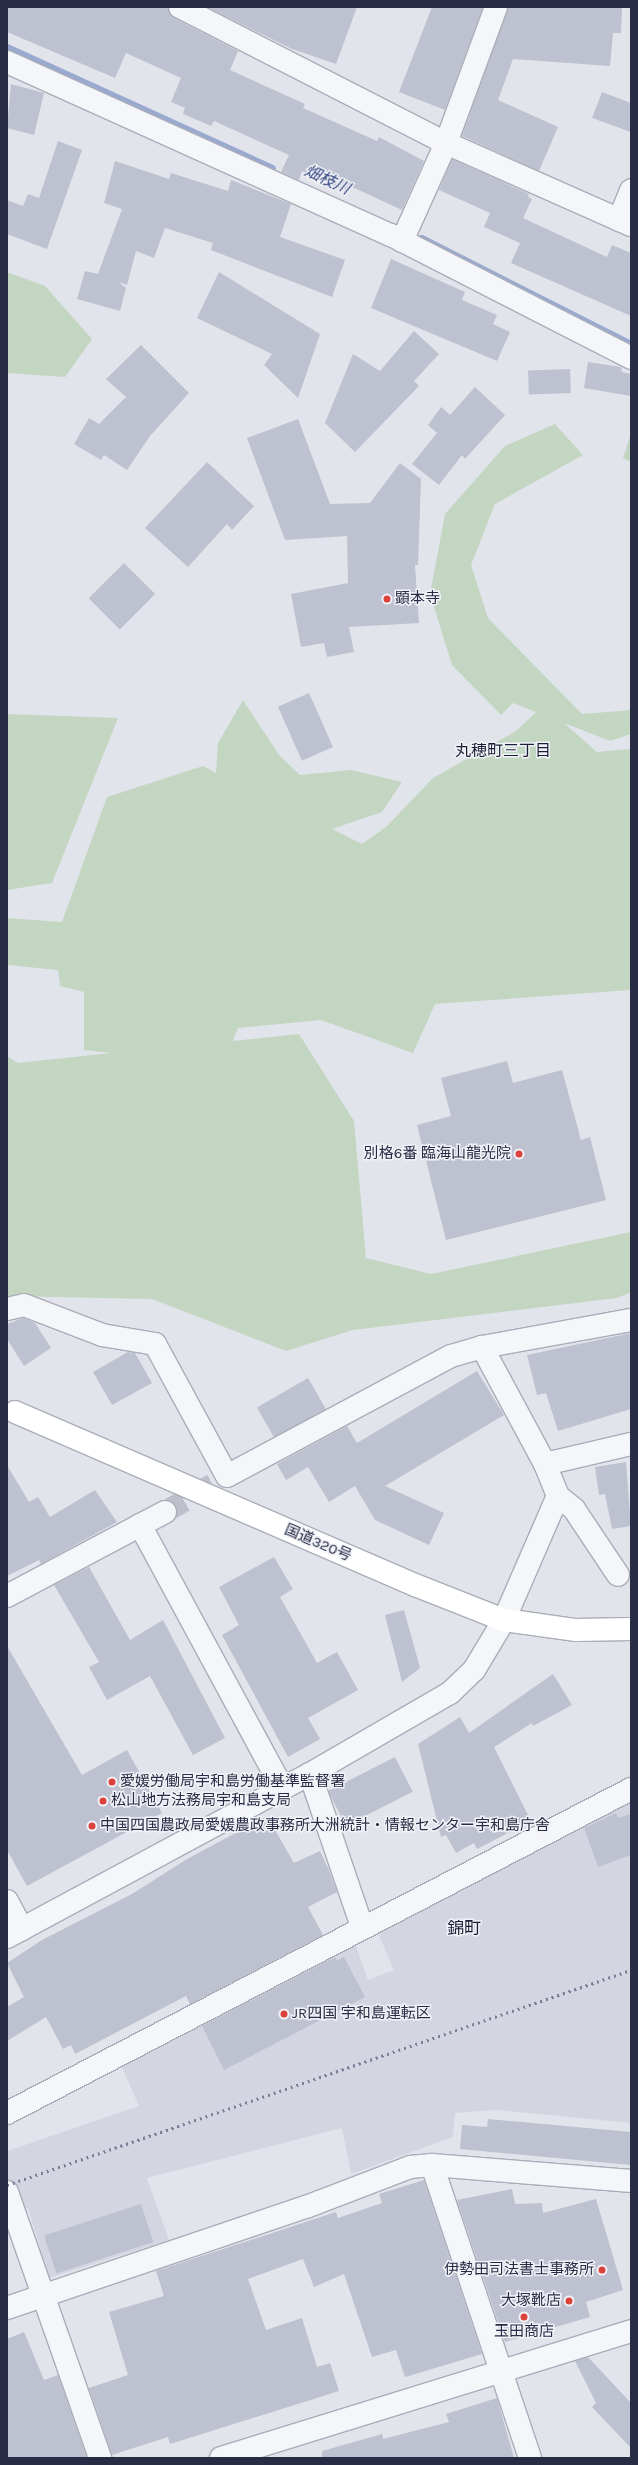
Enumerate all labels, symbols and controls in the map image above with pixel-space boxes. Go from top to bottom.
water label: 畑枝川 [301,161,353,199]
place label: 顕本寺 [395,590,440,608]
marker: 顕本寺 [382,594,392,604]
district label: 丸穂町三丁目 [455,741,551,761]
place label: 別格6番 臨海山龍光院 [364,1145,511,1163]
marker: 別格6番 臨海山龍光院 [514,1149,524,1159]
street label: 国道320号 [282,1521,354,1565]
place label: 愛媛労働局宇和島労働基準監督署 [120,1773,345,1791]
marker: 愛媛労働局宇和島労働基準監督署 [107,1777,117,1787]
place label: 松山地方法務局宇和島支局 [111,1792,291,1810]
marker: 松山地方法務局宇和島支局 [98,1796,108,1806]
place label: 中国四国農政局愛媛農政事務所大洲統計・情報センター宇和島庁舎 [100,1817,550,1835]
marker: 中国四国農政局愛媛農政事務所大洲統計・情報センター宇和島庁舎 [87,1821,97,1831]
district label: 錦町 [447,1919,481,1939]
place label: JR四国 宇和島運転区 [292,2005,431,2023]
marker: JR四国 宇和島運転区 [279,2009,289,2019]
place label: 伊勢田司法書士事務所 [444,2261,594,2279]
marker: 伊勢田司法書士事務所 [597,2265,607,2275]
place label: 大塚靴店 [501,2292,561,2310]
marker: 大塚靴店 [564,2296,574,2306]
marker: 玉田商店 [519,2312,529,2322]
place label: 玉田商店 [494,2323,554,2341]

